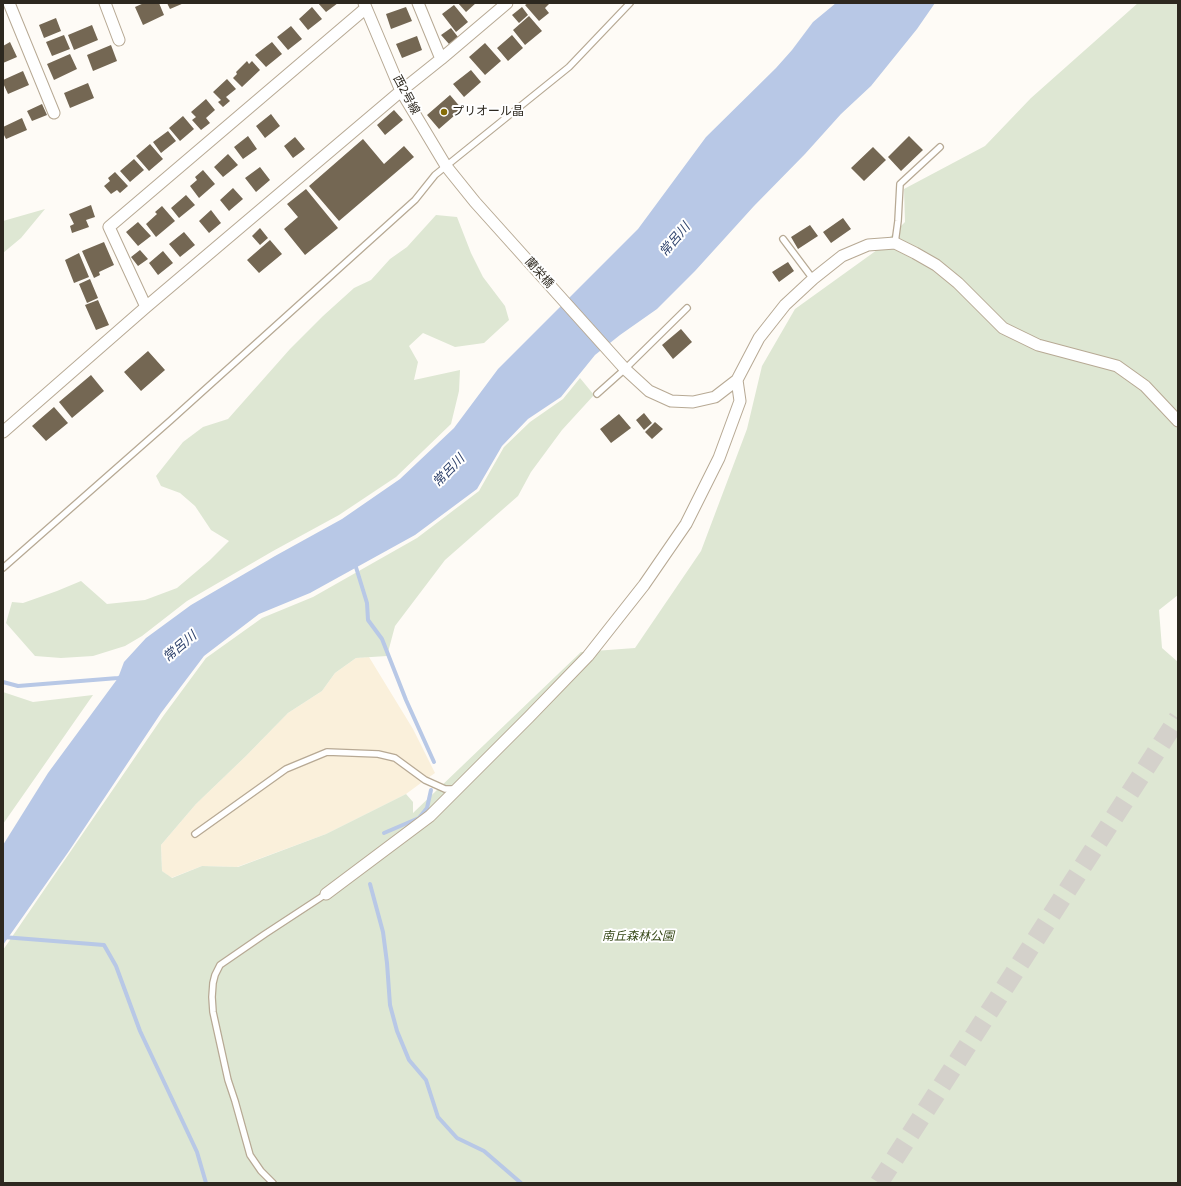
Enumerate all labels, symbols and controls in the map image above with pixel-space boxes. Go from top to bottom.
street label: 西2号線 [390,73,422,117]
place label: プリオール晶 [452,105,524,119]
marker: プリオール晶 [439,107,449,117]
water label: 常呂川 [656,220,694,260]
street label: 蘭栄橋 [522,255,556,291]
water label: 常呂川 [430,452,468,490]
water label: 常呂川 [160,628,200,666]
park label: 南丘森林公園 [602,930,674,944]

